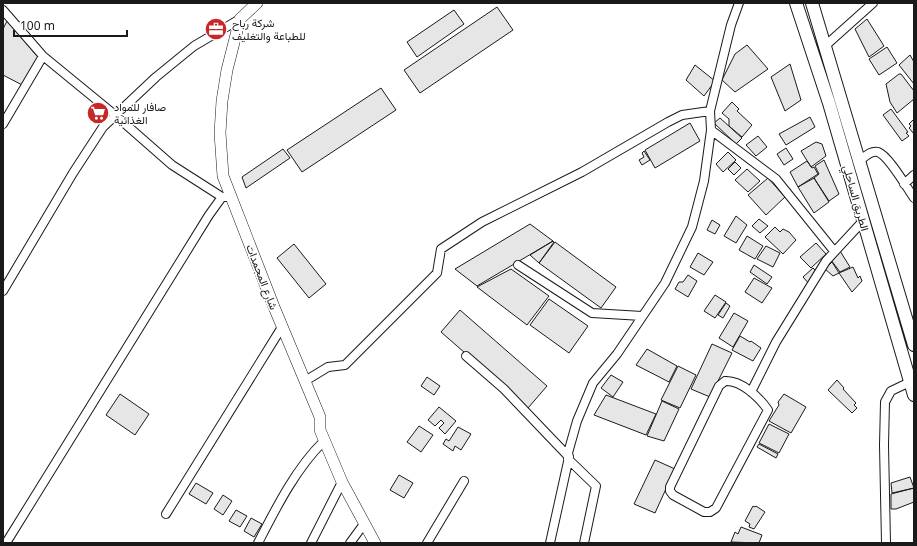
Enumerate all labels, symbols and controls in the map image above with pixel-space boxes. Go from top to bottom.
scale bar [14,12,127,38]
place label: شركة رباح للطباعة والتغليف [232,15,306,43]
office icon: شركة رباح للطباعة والتغليف [203,16,229,42]
text: 100 m [20,17,55,34]
place label: صافار للمواد الغذائية [114,99,166,127]
supermarket icon: صافار للمواد الغذائية [85,100,111,126]
street label: الطريق الساحلي [837,163,873,233]
street label: شارع المجمدات [242,242,282,312]

